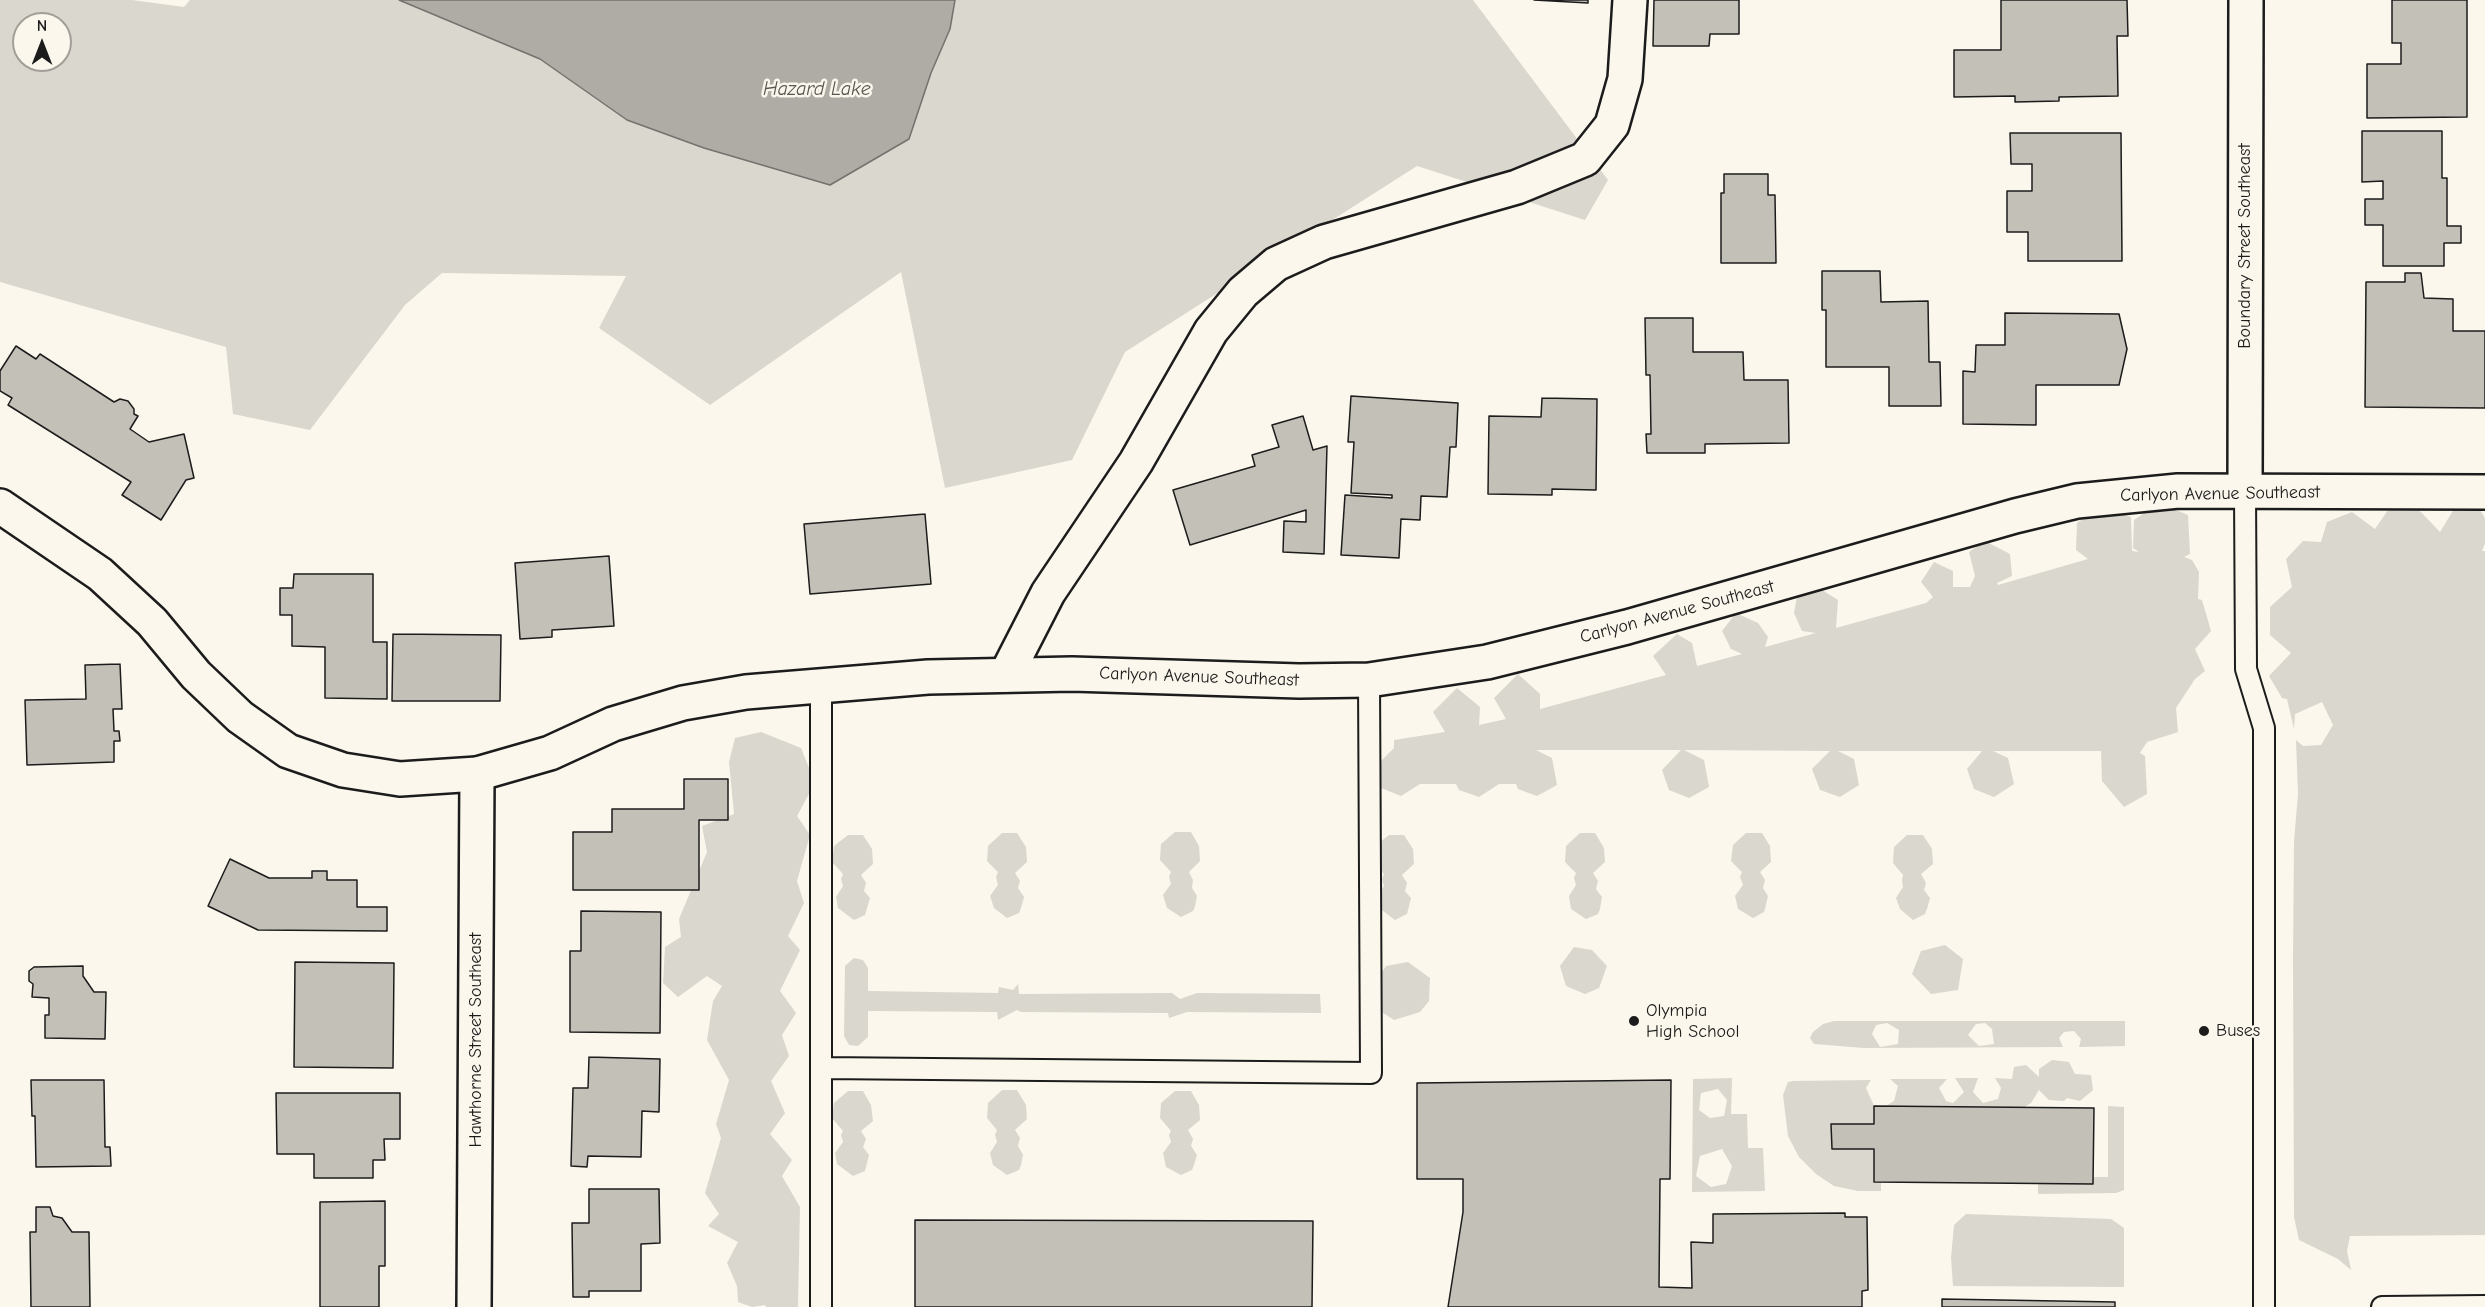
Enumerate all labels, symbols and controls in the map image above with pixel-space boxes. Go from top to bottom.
north arrow [12,12,72,72]
text: N [37,17,47,35]
water label: Hazard Lake [763,77,871,101]
street label: Boundary Street Southeast [2234,143,2256,349]
street label: Carlyon Avenue Southeast [2120,481,2320,507]
street label: Carlyon Avenue Southeast [1578,576,1776,648]
street label: Carlyon Avenue Southeast [1099,663,1299,691]
street label: Hawthorne Street Southeast [465,933,487,1147]
place label: Olympia High School [1646,1000,1740,1042]
marker: Olympia High School [1627,1014,1641,1028]
place label: Buses [2216,1020,2260,1042]
marker: Buses [2197,1024,2211,1038]

